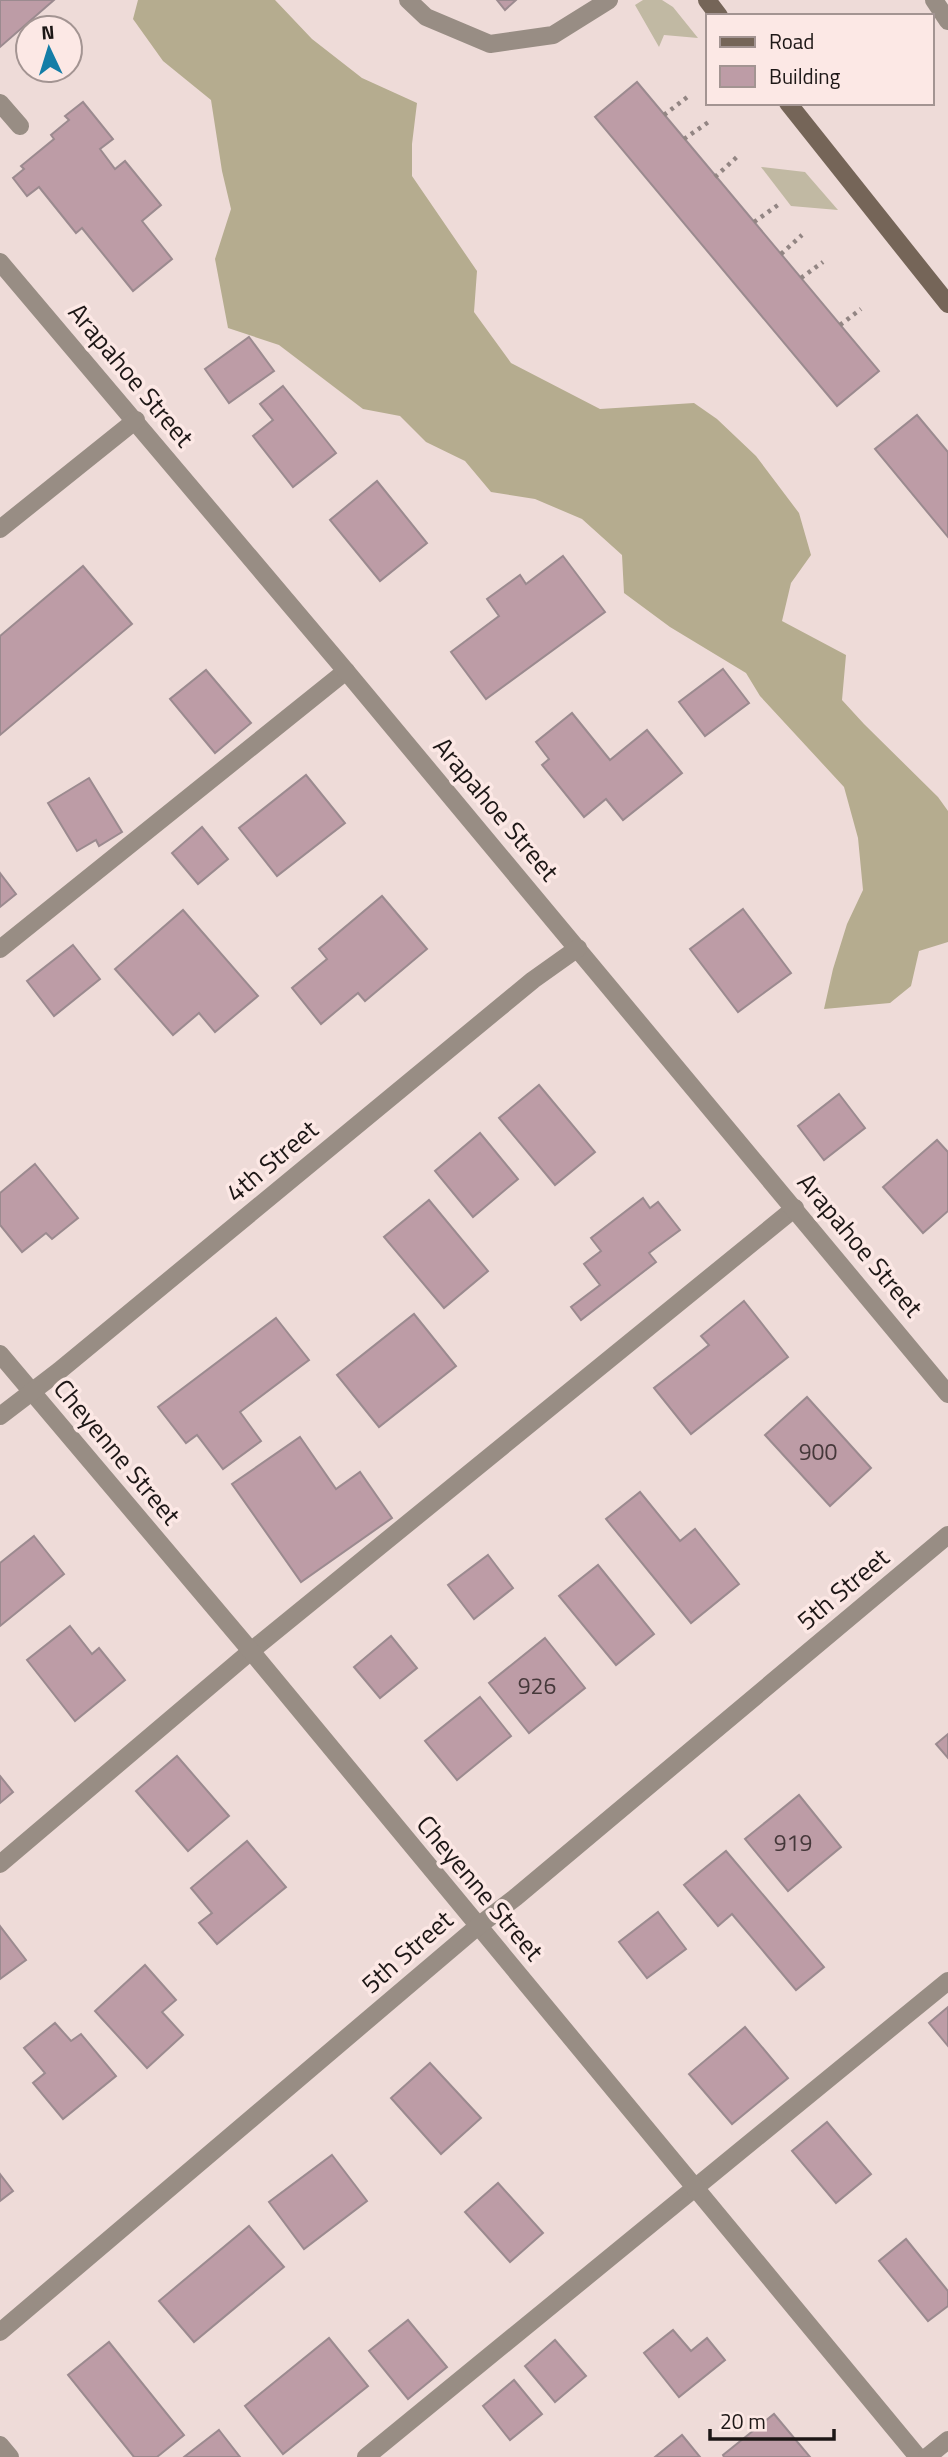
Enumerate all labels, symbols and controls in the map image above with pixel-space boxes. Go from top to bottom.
north arrow [14,14,84,84]
legend [706,14,934,105]
text: N [40,17,55,46]
text: Road [769,25,814,57]
text: Building [769,60,841,92]
street label: Arapahoe Street [59,294,203,455]
street label: Arapahoe Street [424,728,568,889]
street label: 4th Street [217,1110,327,1211]
street label: Arapahoe Street [788,1164,932,1325]
street label: Cheyenne Street [45,1370,190,1533]
house number: 900 [799,1434,837,1469]
street label: 5th Street [788,1538,898,1639]
house number: 926 [518,1668,556,1703]
street label: Cheyenne Street [408,1806,553,1969]
house number: 919 [774,1825,812,1860]
street label: 5th Street [352,1901,461,2003]
scale bar [710,2398,834,2442]
text: 20 m [720,2405,766,2437]

